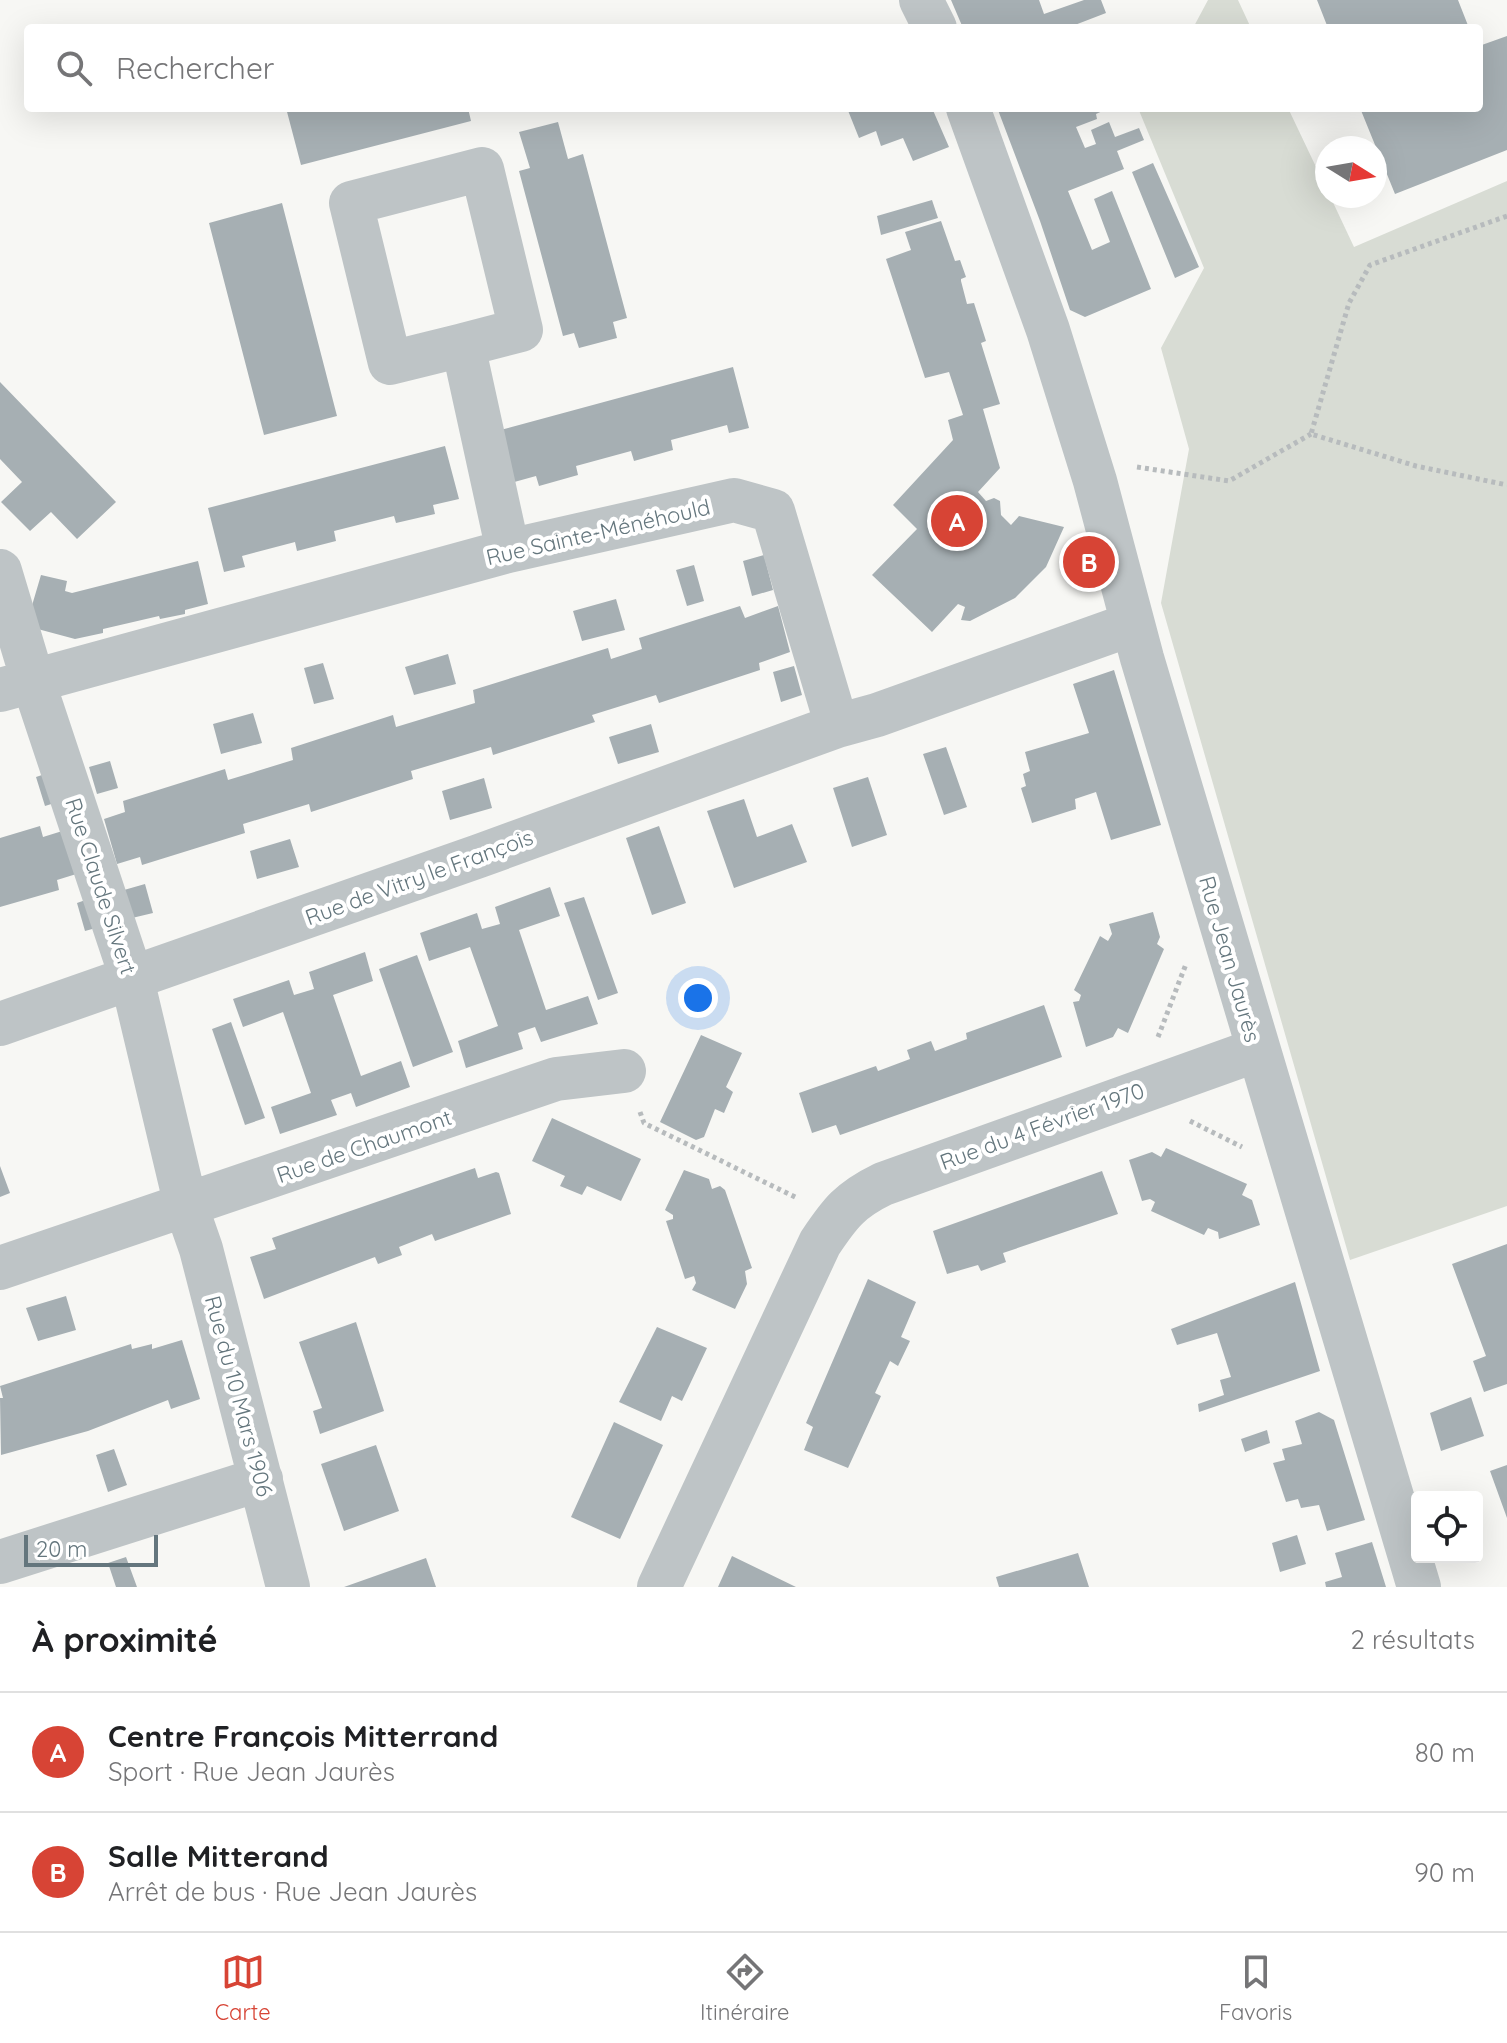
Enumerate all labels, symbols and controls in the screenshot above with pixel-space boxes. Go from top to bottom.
search box [24,24,1483,112]
icon: search [52,46,96,90]
text: Rechercher [116,49,274,87]
north arrow [1315,136,1387,208]
pin: A [931,491,983,551]
street label: Rue Sainte-Ménéhould [483,493,713,571]
pin: B [1063,532,1115,592]
street label: Rue Claude Silvert [59,794,143,978]
street label: Rue de Vitry le François [301,823,537,931]
street label: Rue Jean Jaurès [1193,873,1267,1045]
your location [678,978,718,1018]
street label: Rue du 4 Février 1970 [936,1076,1148,1176]
street label: Rue de Chaumont [273,1103,455,1189]
street label: Rue du 10 Mars 1906 [199,1293,279,1500]
map controls [1411,1491,1483,1563]
button: locate [1411,1491,1483,1563]
scale bar [24,1531,158,1567]
text: 20 m [36,1535,87,1563]
text: À proximité [32,1618,218,1661]
text: 2 résultats [1350,1623,1475,1656]
text: Centre François Mitterrand [108,1717,498,1755]
text: A [50,1736,66,1769]
text: 80 m [1415,1736,1475,1769]
text: Sport · Rue Jean Jaurès [108,1755,395,1788]
text: Salle Mitterand [108,1837,329,1875]
text: B [49,1856,67,1889]
text: 90 m [1414,1856,1475,1889]
text: Arrêt de bus · Rue Jean Jaurès [108,1875,477,1908]
tab: Carte [215,1950,271,2026]
tab: Itinéraire [700,1950,790,2026]
tab: Favoris [1219,1950,1292,2026]

